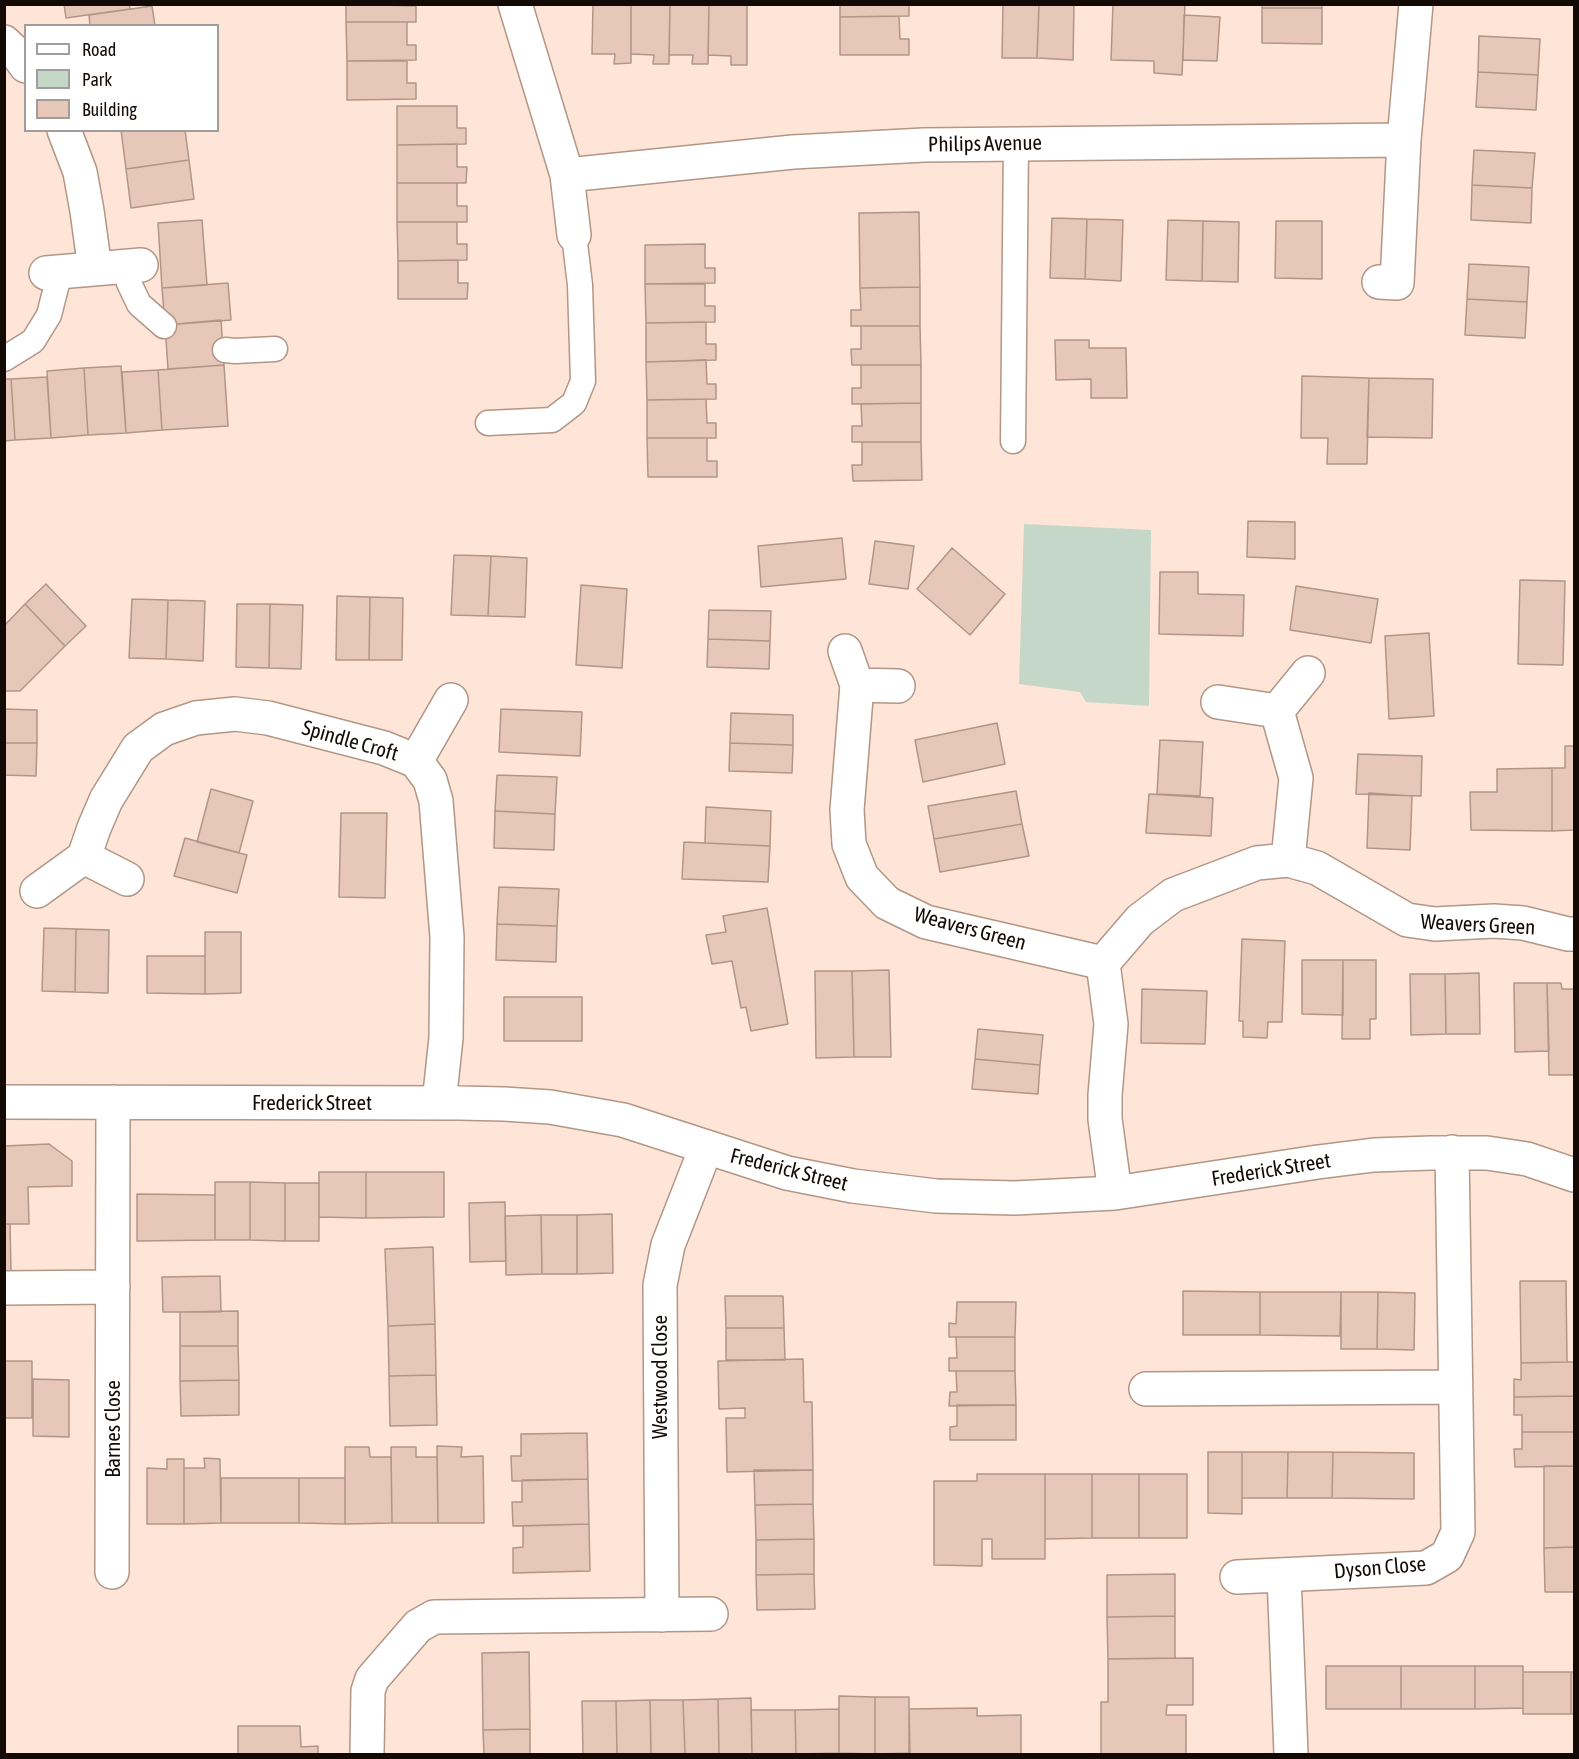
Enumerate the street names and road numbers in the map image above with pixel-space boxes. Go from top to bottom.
street label: Philips Avenue [928,130,1042,158]
street label: Spindle Croft [299,715,401,767]
street label: Weavers Green [911,902,1029,956]
street label: Weavers Green [1420,909,1536,941]
street label: Frederick Street [252,1090,372,1116]
street label: Frederick Street [728,1143,850,1197]
street label: Frederick Street [1210,1148,1332,1192]
street label: Westwood Close [647,1315,673,1439]
street label: Barnes Close [100,1380,126,1478]
street label: Dyson Close [1333,1551,1427,1585]

